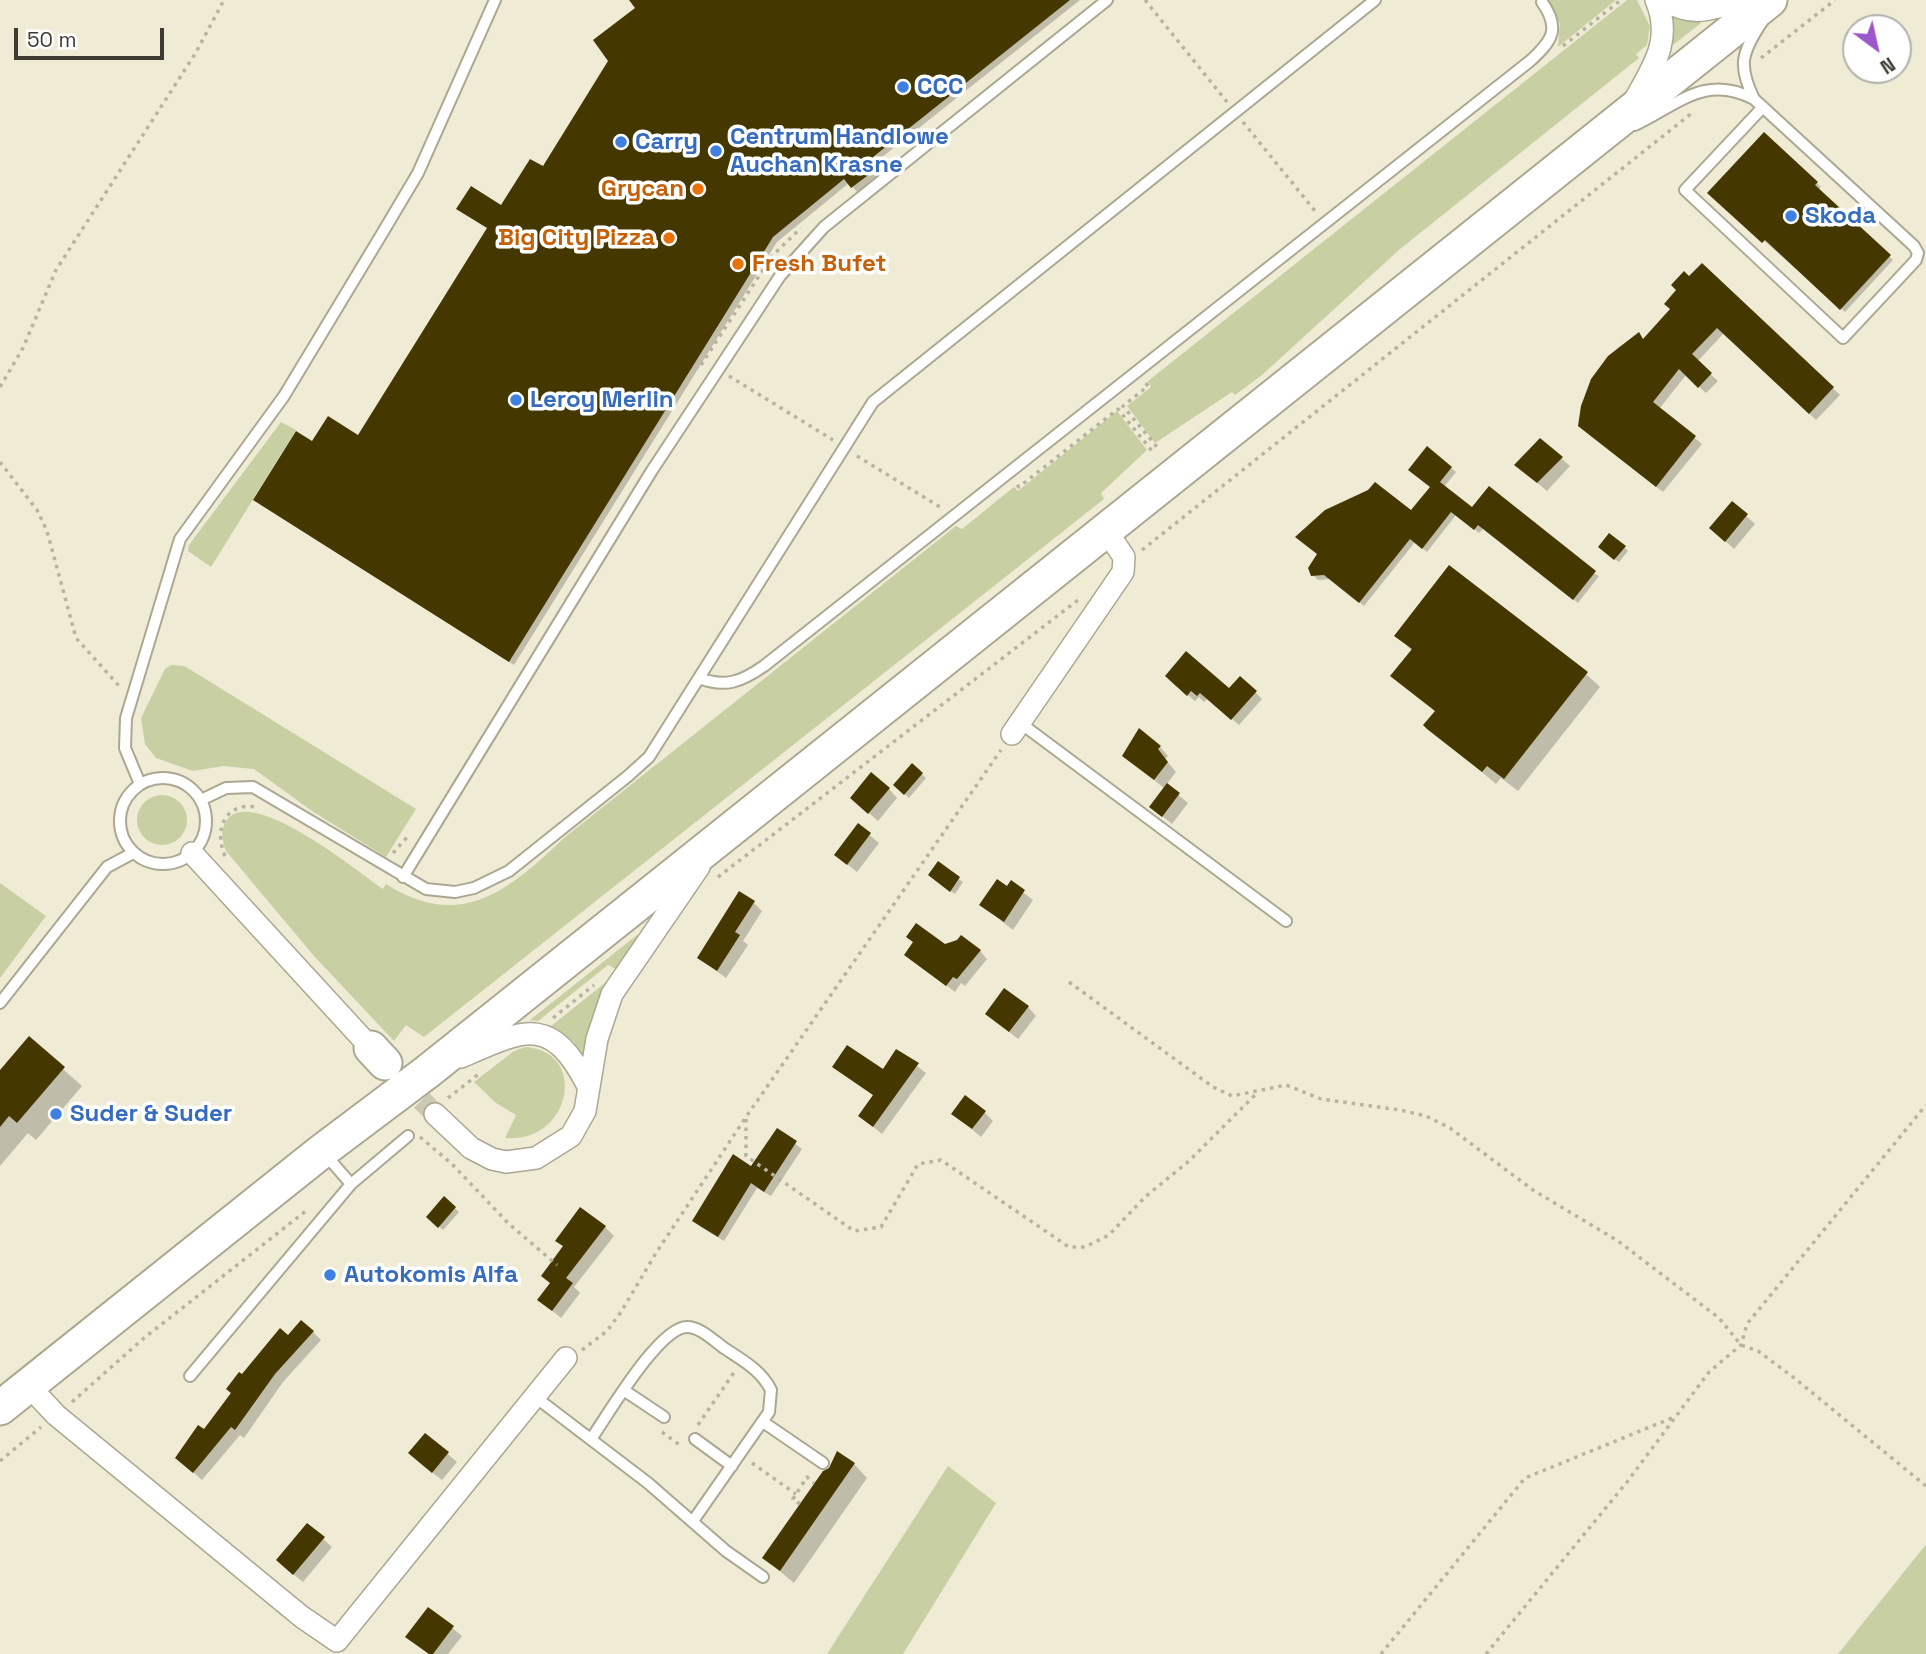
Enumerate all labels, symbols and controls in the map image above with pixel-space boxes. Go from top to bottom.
scale bar [18,14,168,58]
north arrow [1842,14,1912,84]
text: 50 m [27,26,77,53]
text: N [1875,51,1900,79]
place label: CCC [917,73,963,101]
marker: CCC [895,79,911,95]
place label: Centrum Handlowe Auchan Krasne [730,123,949,179]
place label: Carry [635,128,698,156]
marker: Carry [613,134,629,150]
marker: Centrum Handlowe Auchan Krasne [708,143,724,159]
place label: Grycan [601,175,684,203]
marker: Grycan [690,181,706,197]
place label: Skoda [1805,202,1876,230]
marker: Skoda [1783,208,1799,224]
place label: Big City Pizza [498,224,655,252]
marker: Big City Pizza [661,230,677,246]
place label: Fresh Bufet [752,250,886,278]
marker: Fresh Bufet [730,256,746,272]
place label: Leroy Merlin [530,386,674,414]
marker: Leroy Merlin [508,392,524,408]
place label: Suder & Suder [70,1100,232,1128]
marker: Suder & Suder [48,1106,64,1122]
place label: Autokomis Alfa [344,1261,518,1289]
marker: Autokomis Alfa [322,1267,338,1283]

